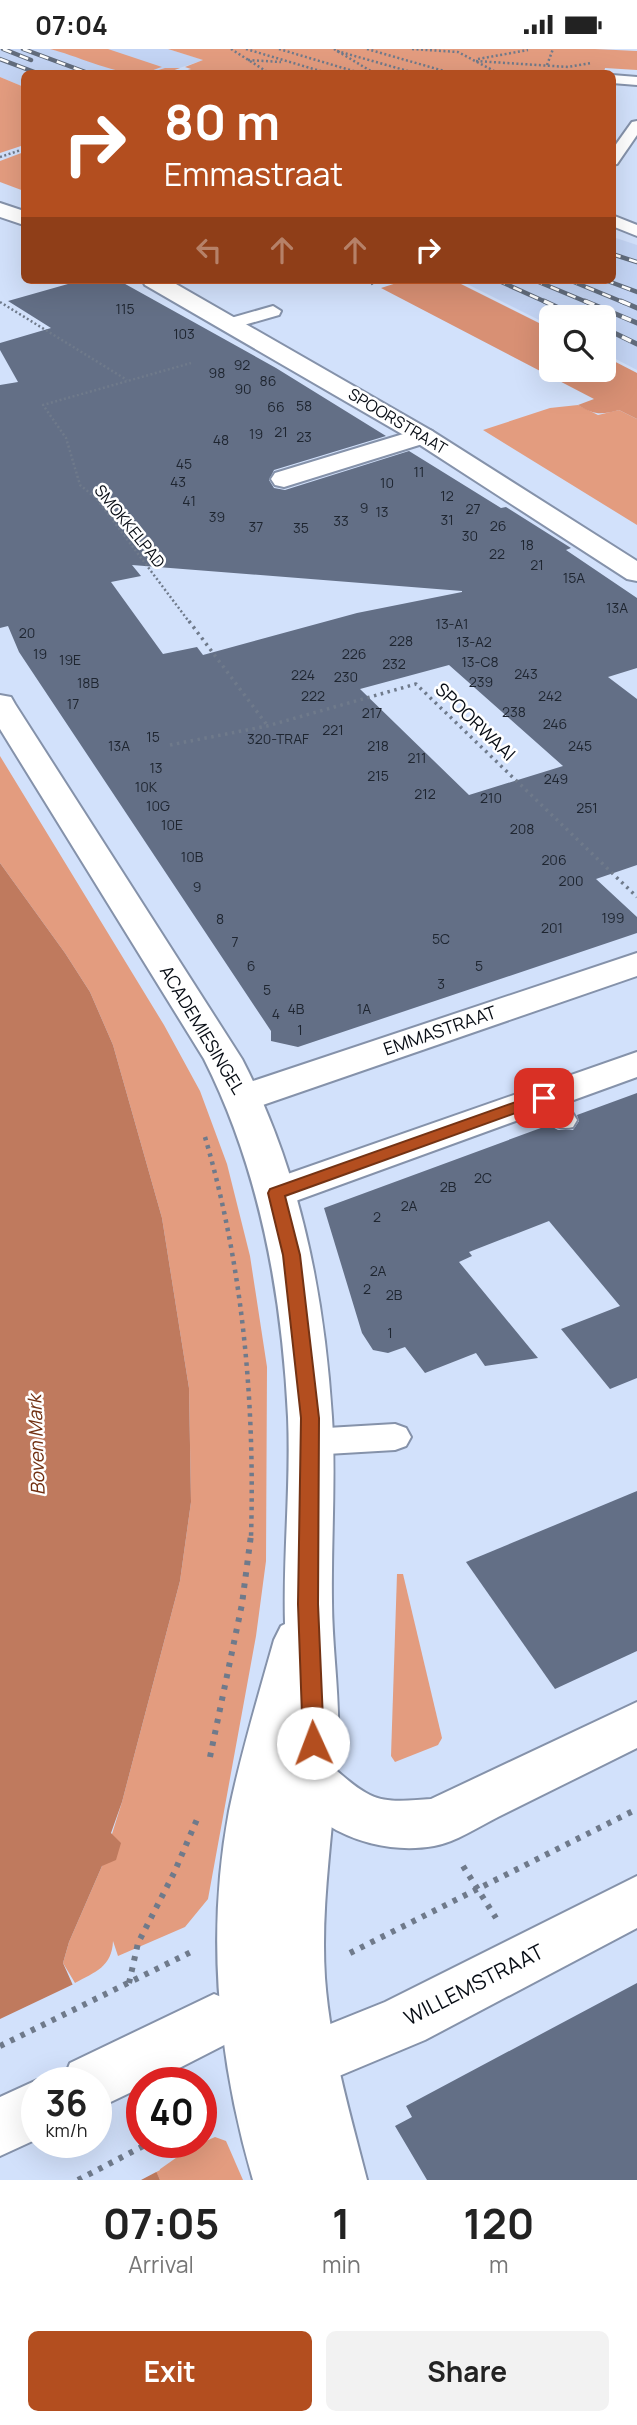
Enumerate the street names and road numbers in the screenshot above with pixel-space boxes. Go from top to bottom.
street label: SPOORSTRAAT [344,383,452,459]
street label: SMOKKELPAD [90,480,170,572]
street label: SPOORWAAI [430,677,521,766]
street label: ACADEMIESINGEL [155,961,251,1098]
street label: EMMASTRAAT [380,999,500,1061]
street label: WILLEMSTRAAT [399,1937,548,2031]

